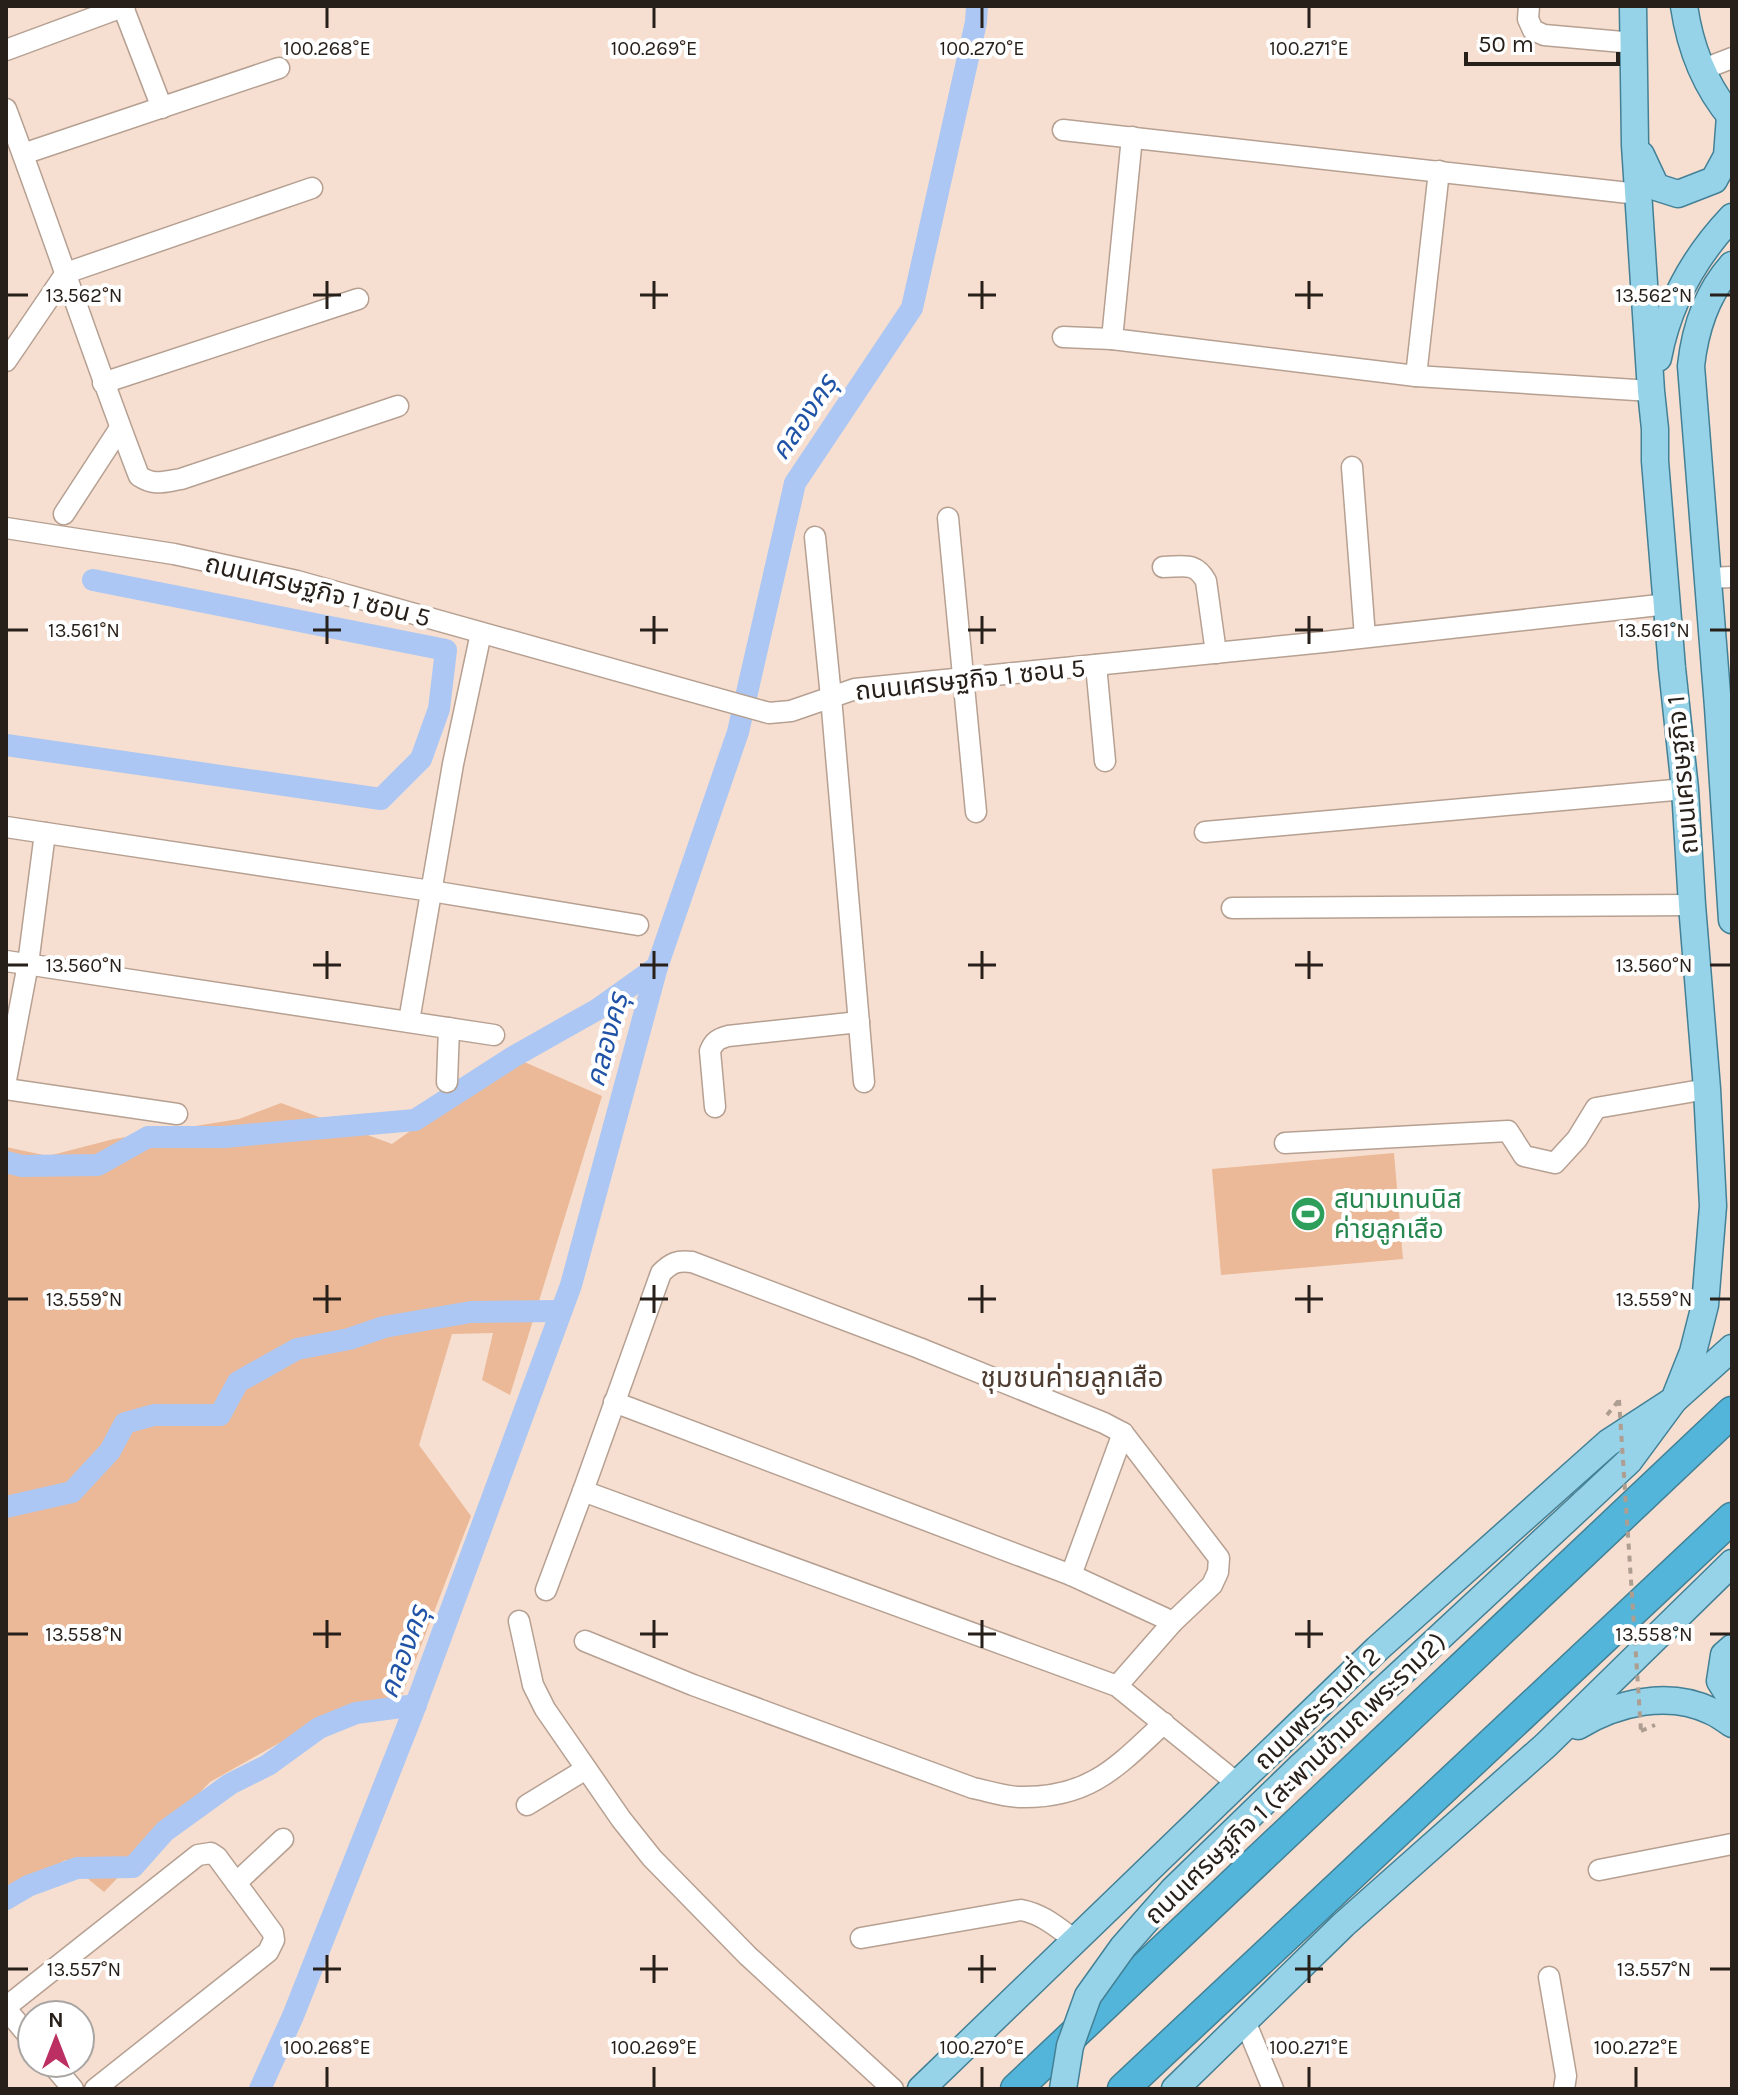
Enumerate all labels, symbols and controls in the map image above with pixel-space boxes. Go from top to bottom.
scale bar [1466,16,1618,66]
text: 50 m [1478,30,1534,58]
text: 100.268°E [283,37,371,60]
text: 100.269°E [611,37,697,60]
text: 100.270°E [940,37,1024,60]
text: 100.271°E [1269,37,1349,60]
text: 13.562°N [46,284,122,307]
text: 13.562°N [1616,284,1692,307]
water label: คลองครุ [763,367,846,467]
street label: ถนนเศรษฐกิจ 1 ซอน 5 [202,547,434,634]
text: 13.561°N [48,619,120,642]
text: 13.561°N [1618,619,1690,642]
street label: ถนนเศรษฐกิจ 1 ซอน 5 [853,652,1087,707]
street label: ถนนเศรษฐกิจ 1 [1660,694,1705,856]
text: 13.560°N [45,954,123,977]
text: 13.560°N [1615,954,1693,977]
water label: คลองครุ [578,988,636,1091]
place label: สนามเทนนิส ค่ายลูกเสือ [1334,1184,1462,1245]
sports icon: สนามเทนนิส ค่ายลูกเสือ [1289,1195,1327,1233]
text: 13.559°N [46,1288,122,1311]
text: 13.559°N [1616,1288,1692,1311]
district label: ชุมชนค่ายลูกเสือ [980,1361,1164,1395]
water label: คลองครุ [372,1600,437,1703]
text: 13.558°N [45,1623,123,1646]
text: 13.558°N [1615,1623,1693,1646]
street label: ถนนเศรษฐกิจ 1 (สะพานข้ามถ.พระราม2) [1138,1626,1452,1931]
street label: ถนนพระรามที่ 2 [1246,1638,1387,1776]
text: 13.557°N [47,1958,121,1981]
text: 13.557°N [1617,1958,1691,1981]
north arrow [16,1999,96,2079]
text: N [48,2007,64,2033]
text: 100.268°E [283,2036,371,2059]
text: 100.269°E [611,2036,697,2059]
text: 100.270°E [940,2036,1024,2059]
text: 100.271°E [1269,2036,1349,2059]
text: 100.272°E [1594,2036,1678,2059]

